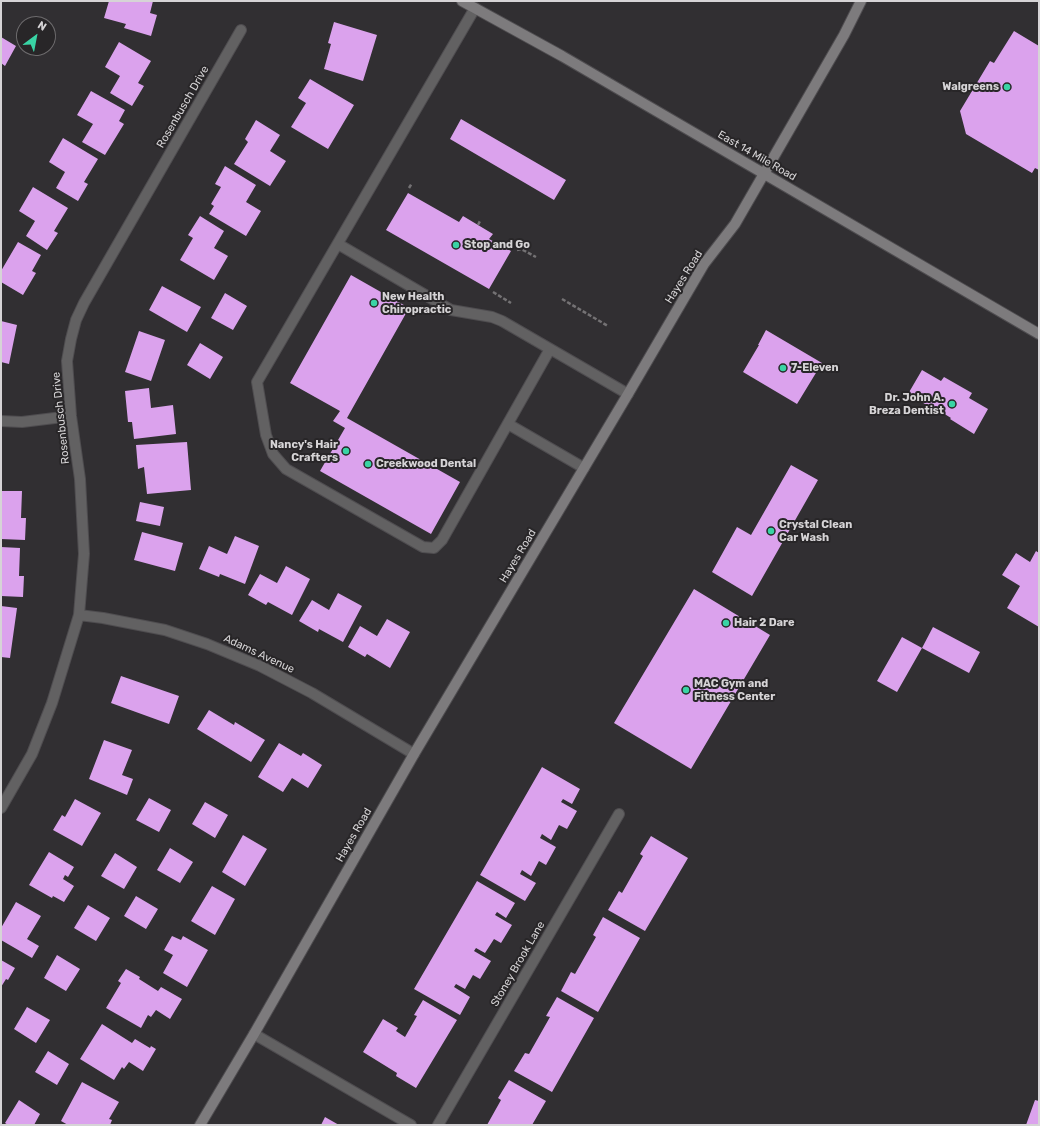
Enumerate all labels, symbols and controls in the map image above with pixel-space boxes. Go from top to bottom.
north arrow [16,16,56,56]
text: N [35,19,49,34]
street label: Rosenbusch Drive [154,64,212,150]
place label: Walgreens [942,80,999,94]
marker: Walgreens [1002,82,1012,92]
street label: East 14 Mile Road [715,128,799,184]
place label: Stop and Go [464,238,530,252]
marker: Stop and Go [451,240,461,250]
street label: Hayes Road [662,248,706,306]
place label: New Health Chiropractic [382,290,451,316]
marker: New Health Chiropractic [369,298,379,308]
place label: 7-Eleven [791,361,839,375]
marker: 7-Eleven [778,363,788,373]
street label: Rosenbusch Drive [50,371,72,465]
place label: Dr. John A. Breza Dentist [869,391,944,417]
marker: Dr. John A. Breza Dentist [947,399,957,409]
place label: Nancy's Hair Crafters [270,438,338,464]
marker: Nancy's Hair Crafters [341,446,351,456]
place label: Creekwood Dental [376,457,476,471]
marker: Creekwood Dental [363,459,373,469]
place label: Crystal Clean Car Wash [779,518,852,544]
marker: Crystal Clean Car Wash [766,526,776,536]
street label: Hayes Road [497,527,539,585]
place label: Hair 2 Dare [734,616,795,630]
marker: Hair 2 Dare [721,618,731,628]
street label: Adams Avenue [222,632,296,676]
place label: MAC Gym and Fitness Center [694,677,775,703]
marker: MAC Gym and Fitness Center [681,685,691,695]
street label: Hayes Road [333,806,375,864]
street label: Stoney Brook Lane [488,919,548,1009]

